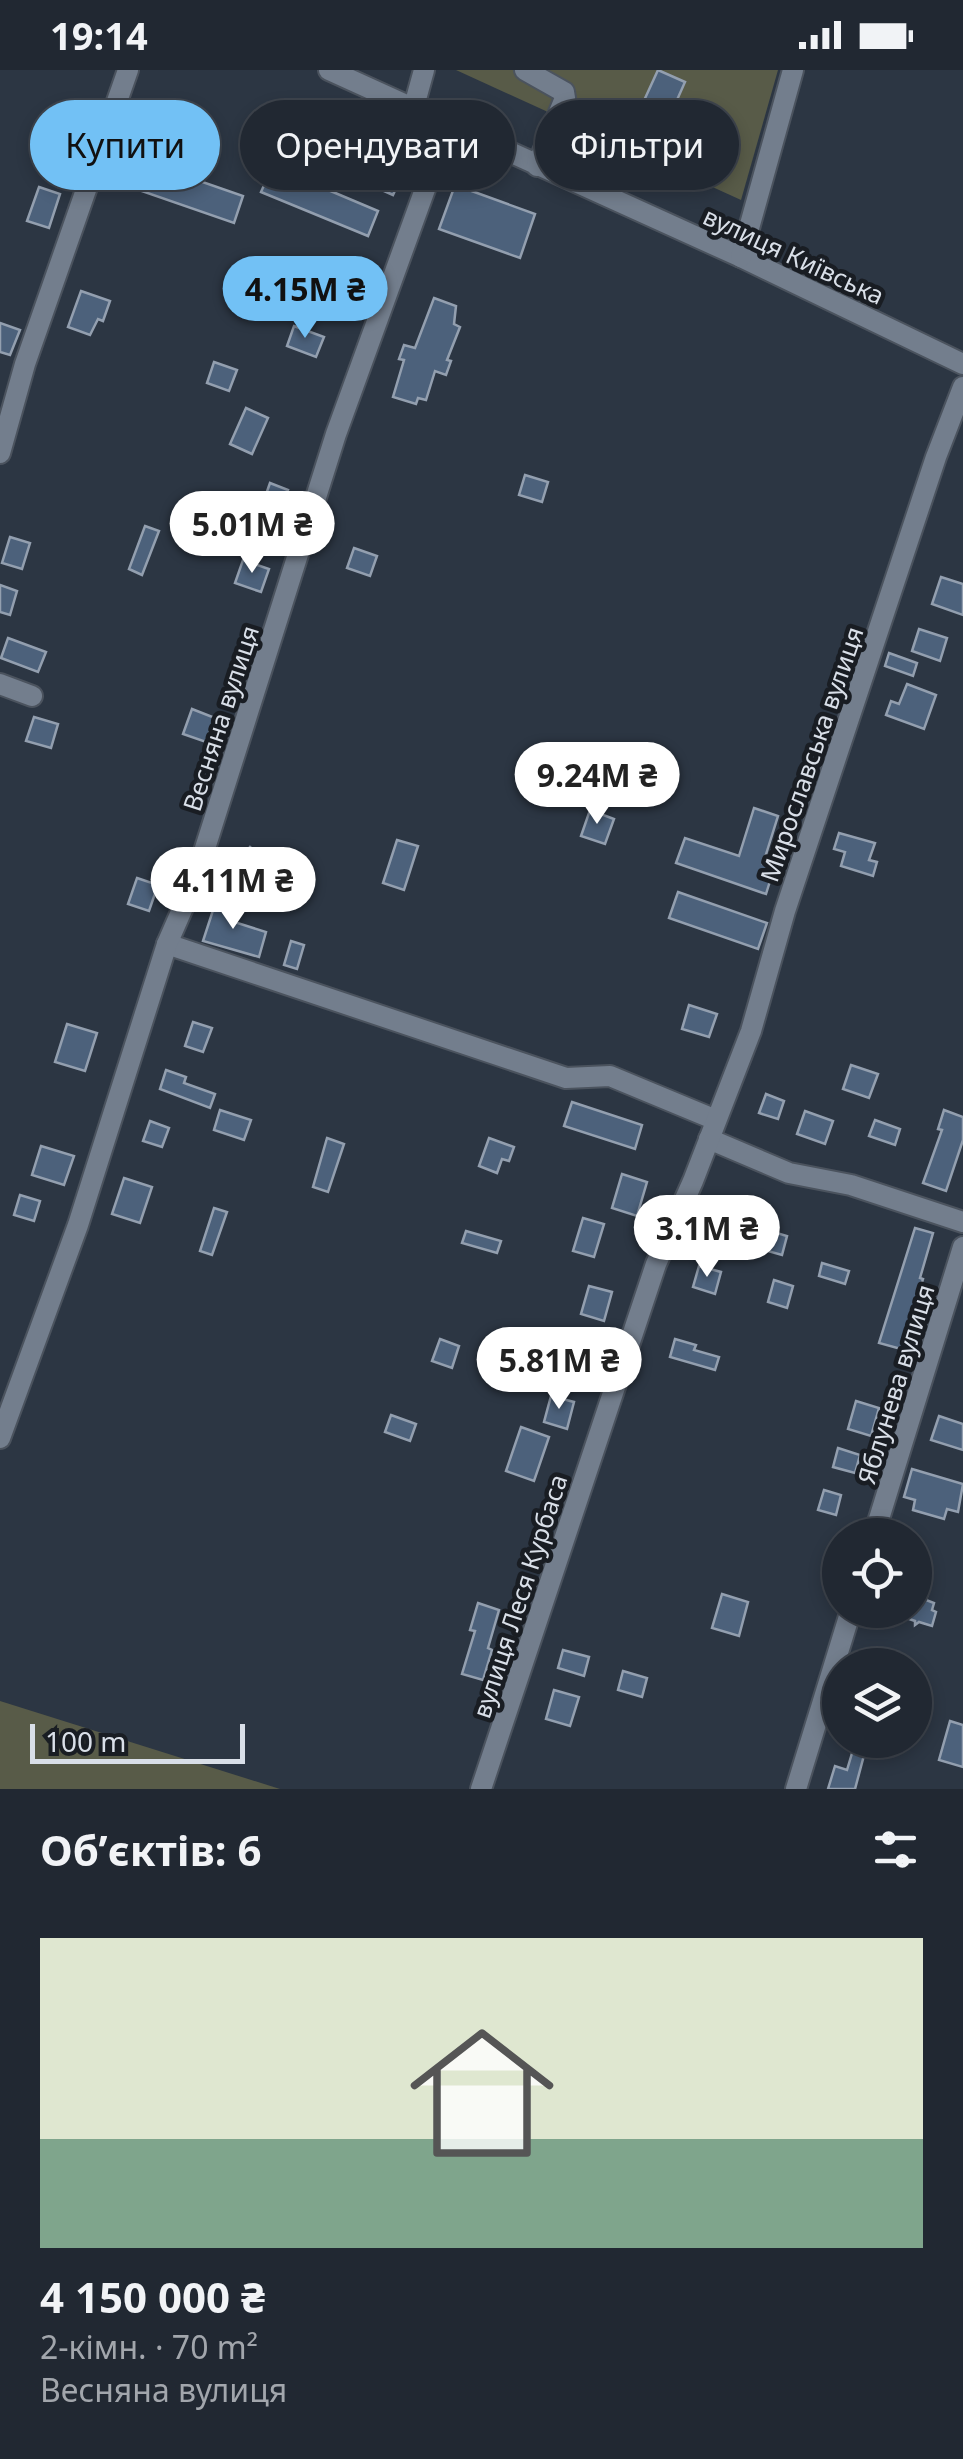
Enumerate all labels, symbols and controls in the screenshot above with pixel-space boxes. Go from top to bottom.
text: 19:14 [50,9,148,61]
chip: Купити [30,100,220,190]
chip: Орендувати [240,100,515,190]
chip: Фільтри [535,100,739,190]
street label: вулиця Київська [698,198,890,312]
pin: 4.15M ₴ [213,256,397,341]
text: 4.15M ₴ [245,267,365,310]
pin: 5.01M ₴ [160,491,344,576]
text: 5.01M ₴ [192,502,312,545]
street label: Весняна вулиця [174,621,266,815]
street label: Мирославська вулиця [751,622,871,886]
pin: 9.24M ₴ [505,742,689,827]
text: 9.24M ₴ [537,753,657,796]
pin: 4.11M ₴ [141,847,325,932]
text: 4.11M ₴ [173,858,293,901]
pin: 3.1M ₴ [626,1195,788,1280]
text: 3.1M ₴ [656,1206,758,1249]
street label: Яблунева вулиця [848,1280,942,1488]
pin: 5.81M ₴ [467,1327,651,1412]
text: 5.81M ₴ [499,1338,619,1381]
street label: вулиця Леся Курбаса [464,1470,574,1722]
map controls [822,1518,932,1758]
button: locate [822,1518,932,1628]
button: layers [822,1648,932,1758]
scale bar [30,1719,245,1764]
text: 100 m [45,1722,127,1760]
text: Об’єктів: 6 [40,1821,262,1878]
icon: filters [868,1822,923,1877]
icon: home [392,2003,572,2183]
text: 4 150 000 ₴ [40,2268,265,2325]
text: 2-кімн. · 70 m² [40,2325,258,2368]
text: Весняна вулиця [40,2368,287,2411]

